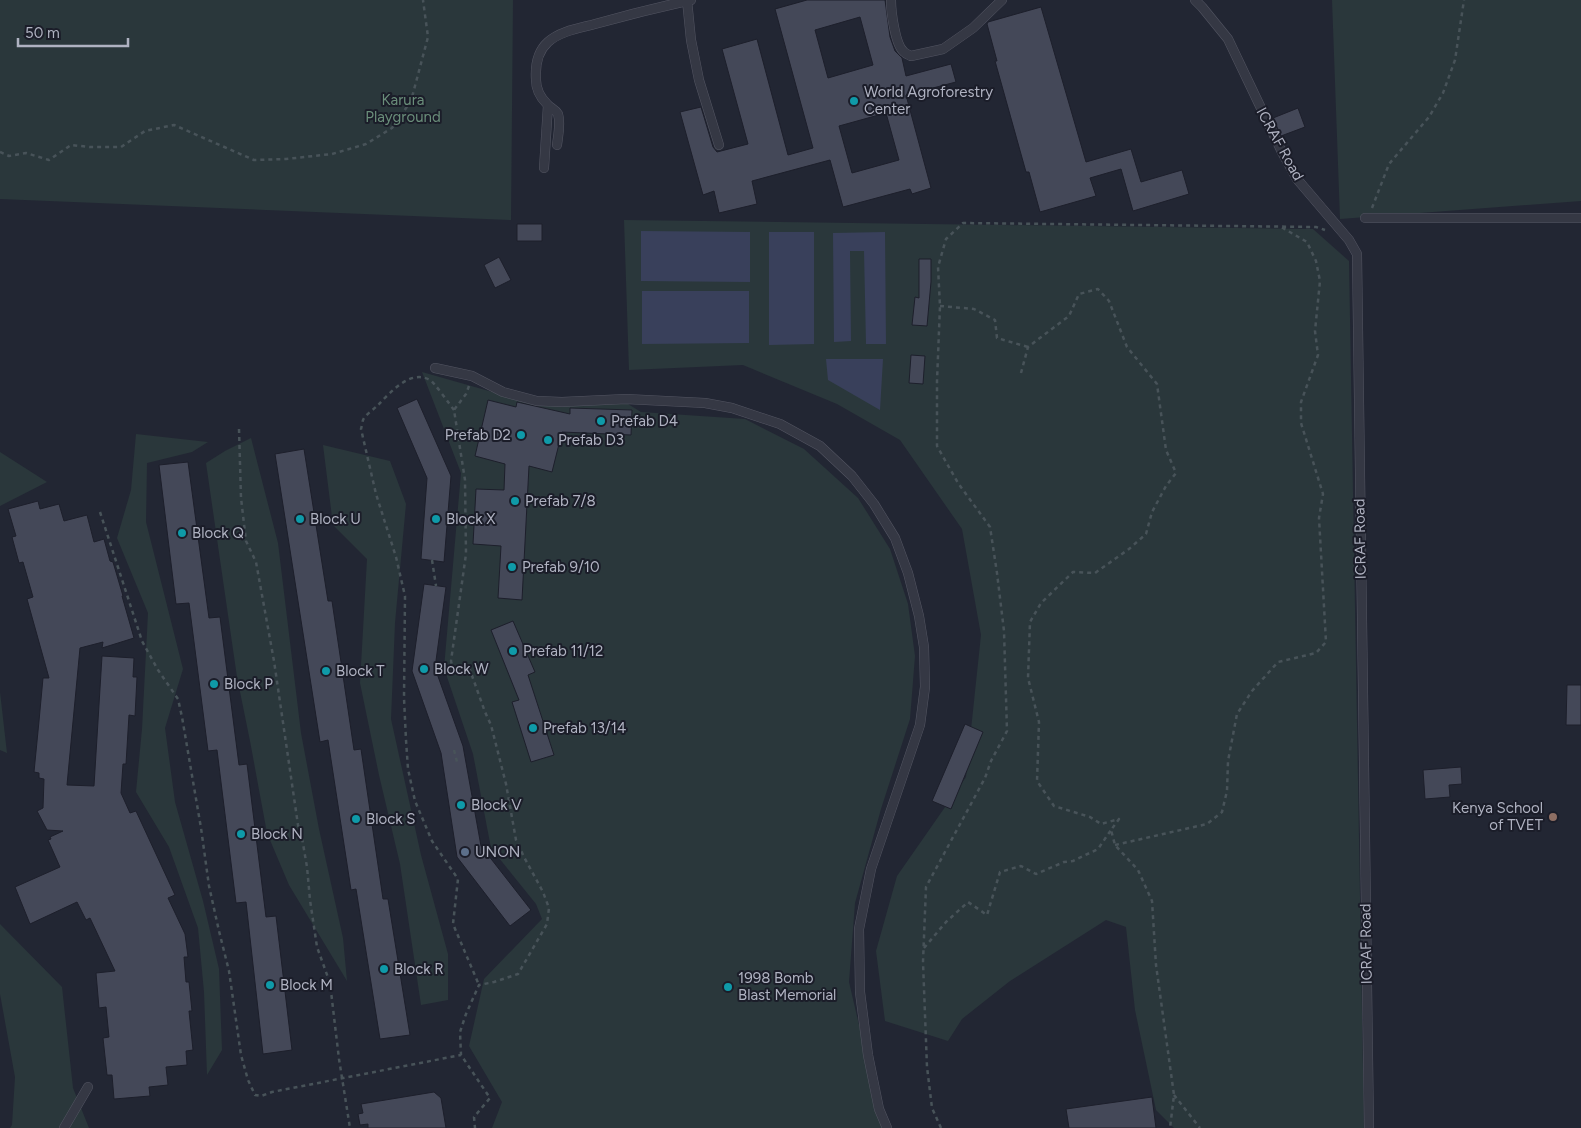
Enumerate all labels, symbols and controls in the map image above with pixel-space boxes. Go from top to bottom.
scale bar [18,15,128,47]
text: 50 m [25,24,60,42]
place label: World Agroforestry Center [864,83,993,118]
park label: Karura Playground [365,91,441,126]
marker: World Agroforestry Center [848,95,860,107]
street label: ICRAF Road [1253,104,1307,184]
place label: Prefab D4 [611,412,678,430]
marker: Prefab D4 [595,415,607,427]
place label: Prefab D2 [445,426,511,444]
marker: Prefab D2 [515,429,527,441]
place label: Prefab D3 [558,431,624,449]
marker: Prefab D3 [542,434,554,446]
place label: Prefab 7/8 [525,492,596,510]
marker: Prefab 7/8 [509,495,521,507]
street label: ICRAF Road [1350,498,1370,580]
place label: Block U [310,510,361,528]
place label: Block X [446,510,496,528]
marker: Block U [294,513,306,525]
marker: Block X [430,513,442,525]
place label: Block Q [192,524,244,542]
marker: Block Q [176,527,188,539]
place label: Prefab 9/10 [522,558,600,576]
marker: Prefab 9/10 [506,561,518,573]
place label: Prefab 11/12 [523,642,603,660]
marker: Prefab 11/12 [507,645,519,657]
place label: Block W [434,660,489,678]
place label: Block T [336,662,385,680]
marker: Block W [418,663,430,675]
marker: Block T [320,665,332,677]
place label: Block P [224,675,273,693]
marker: Block P [208,678,220,690]
place label: Prefab 13/14 [543,719,626,737]
marker: Prefab 13/14 [527,722,539,734]
place label: Block V [471,796,522,814]
marker: Block V [455,799,467,811]
place label: Kenya School of TVET [1452,799,1544,834]
place label: Block S [366,810,415,828]
marker: Kenya School of TVET [1547,811,1559,823]
marker: Block S [350,813,362,825]
place label: Block N [251,825,303,843]
marker: Block N [235,828,247,840]
place label: UNON [475,843,520,861]
marker: UNON [459,846,471,858]
street label: ICRAF Road [1356,903,1376,985]
place label: Block R [394,960,444,978]
marker: Block R [378,963,390,975]
place label: 1998 Bomb Blast Memorial [738,969,836,1004]
place label: Block M [280,976,333,994]
marker: Block M [264,979,276,991]
marker: 1998 Bomb Blast Memorial [722,981,734,993]

